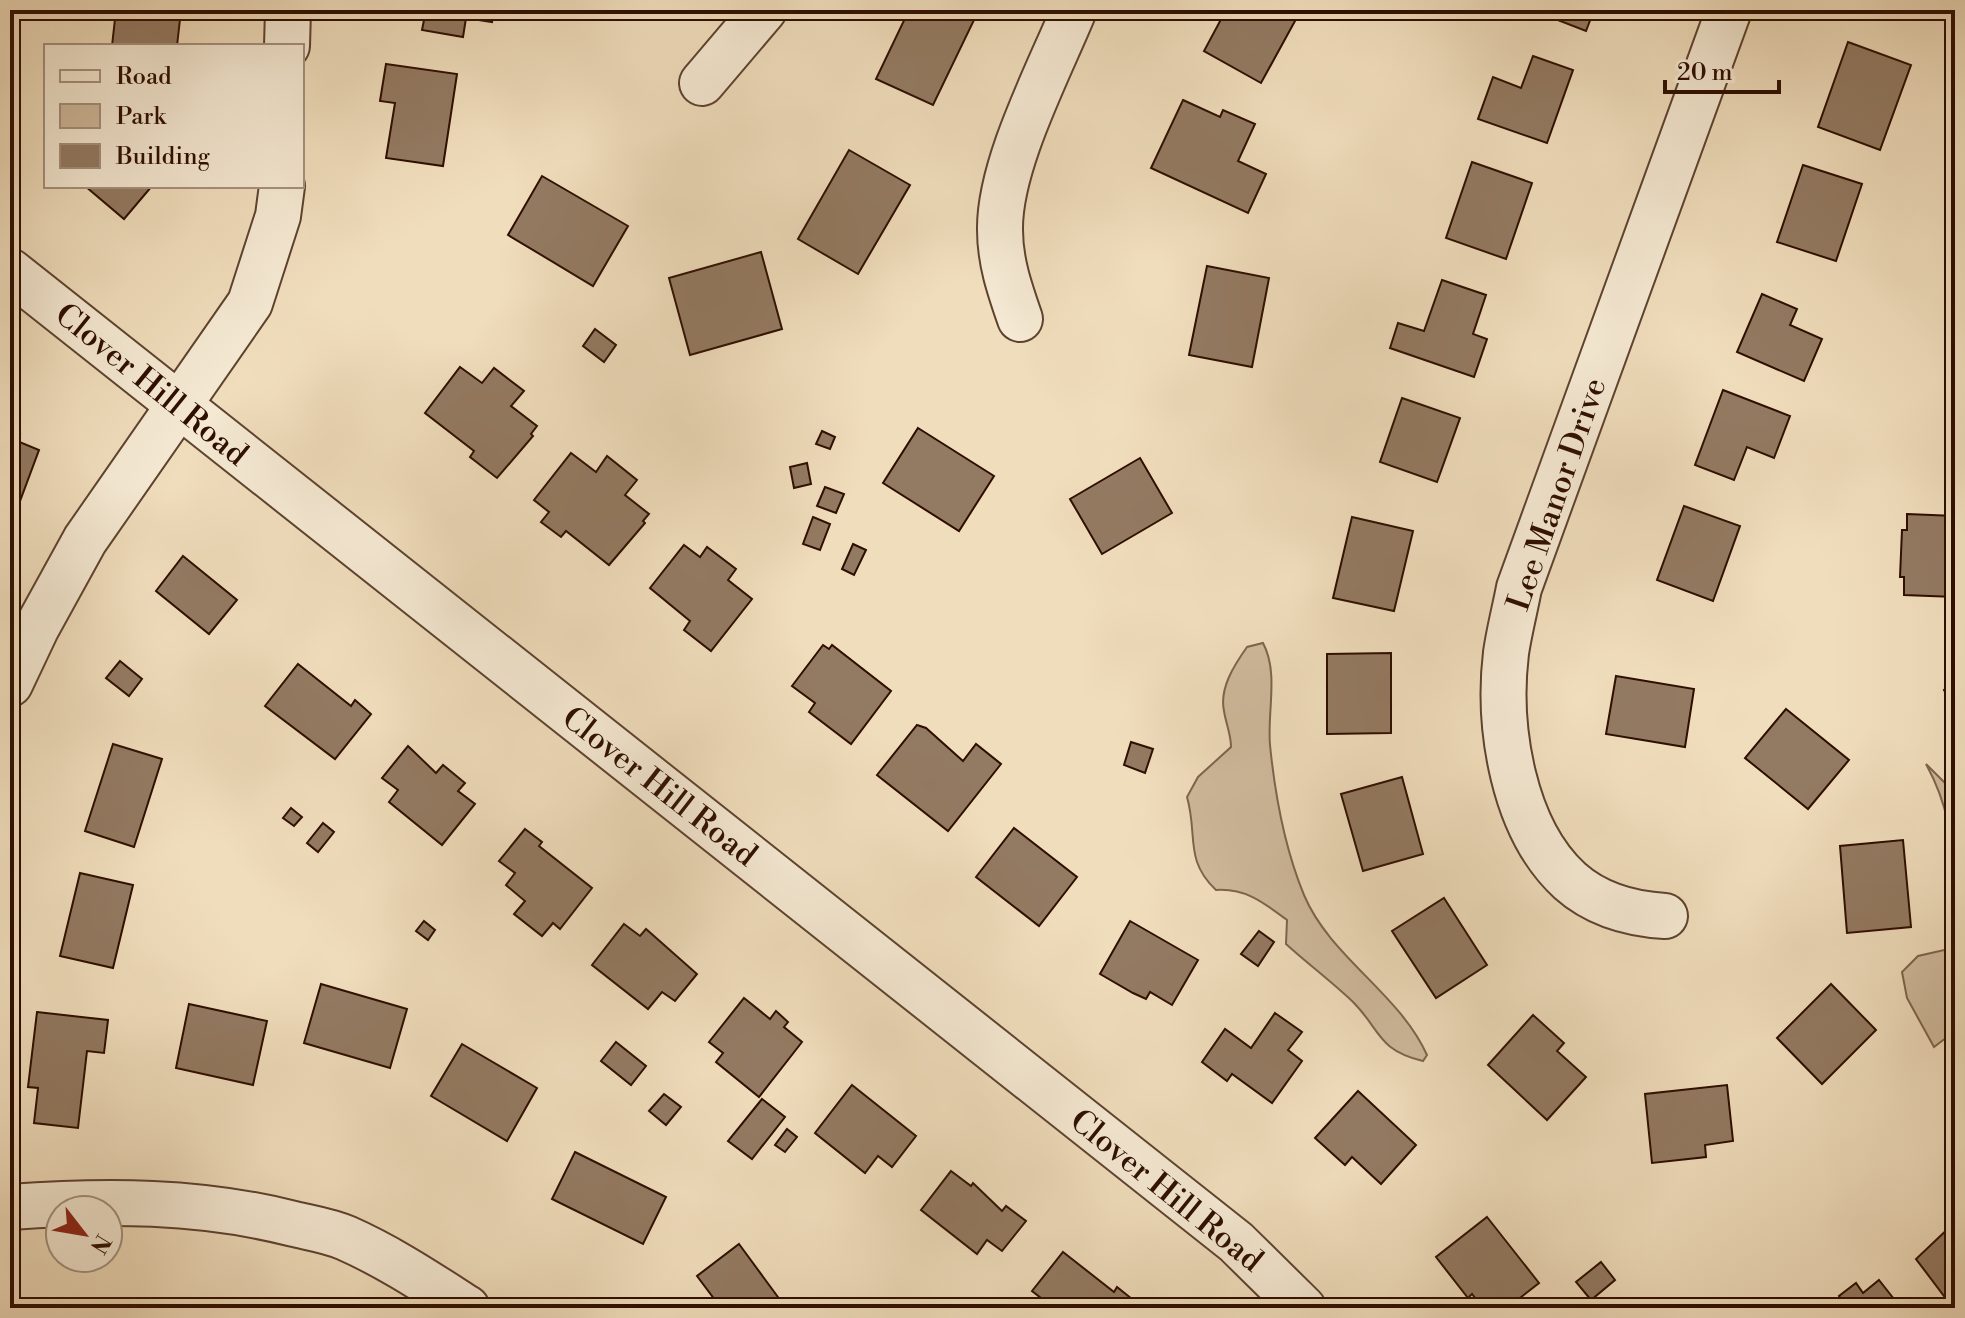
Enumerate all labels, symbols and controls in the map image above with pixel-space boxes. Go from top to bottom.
legend [44,44,304,188]
scale bar [1665,44,1779,94]
text: 20 m [1677,58,1733,88]
text: Road [116,62,172,92]
text: Park [116,102,167,132]
text: Building [115,142,210,172]
street label: Clover Hill Road [47,295,256,475]
street label: Lee Manor Drive [1498,373,1615,616]
street label: Clover Hill Road [554,698,765,875]
street label: Clover Hill Road [1062,1101,1271,1281]
north arrow [44,1194,124,1274]
text: N [83,1229,116,1258]

